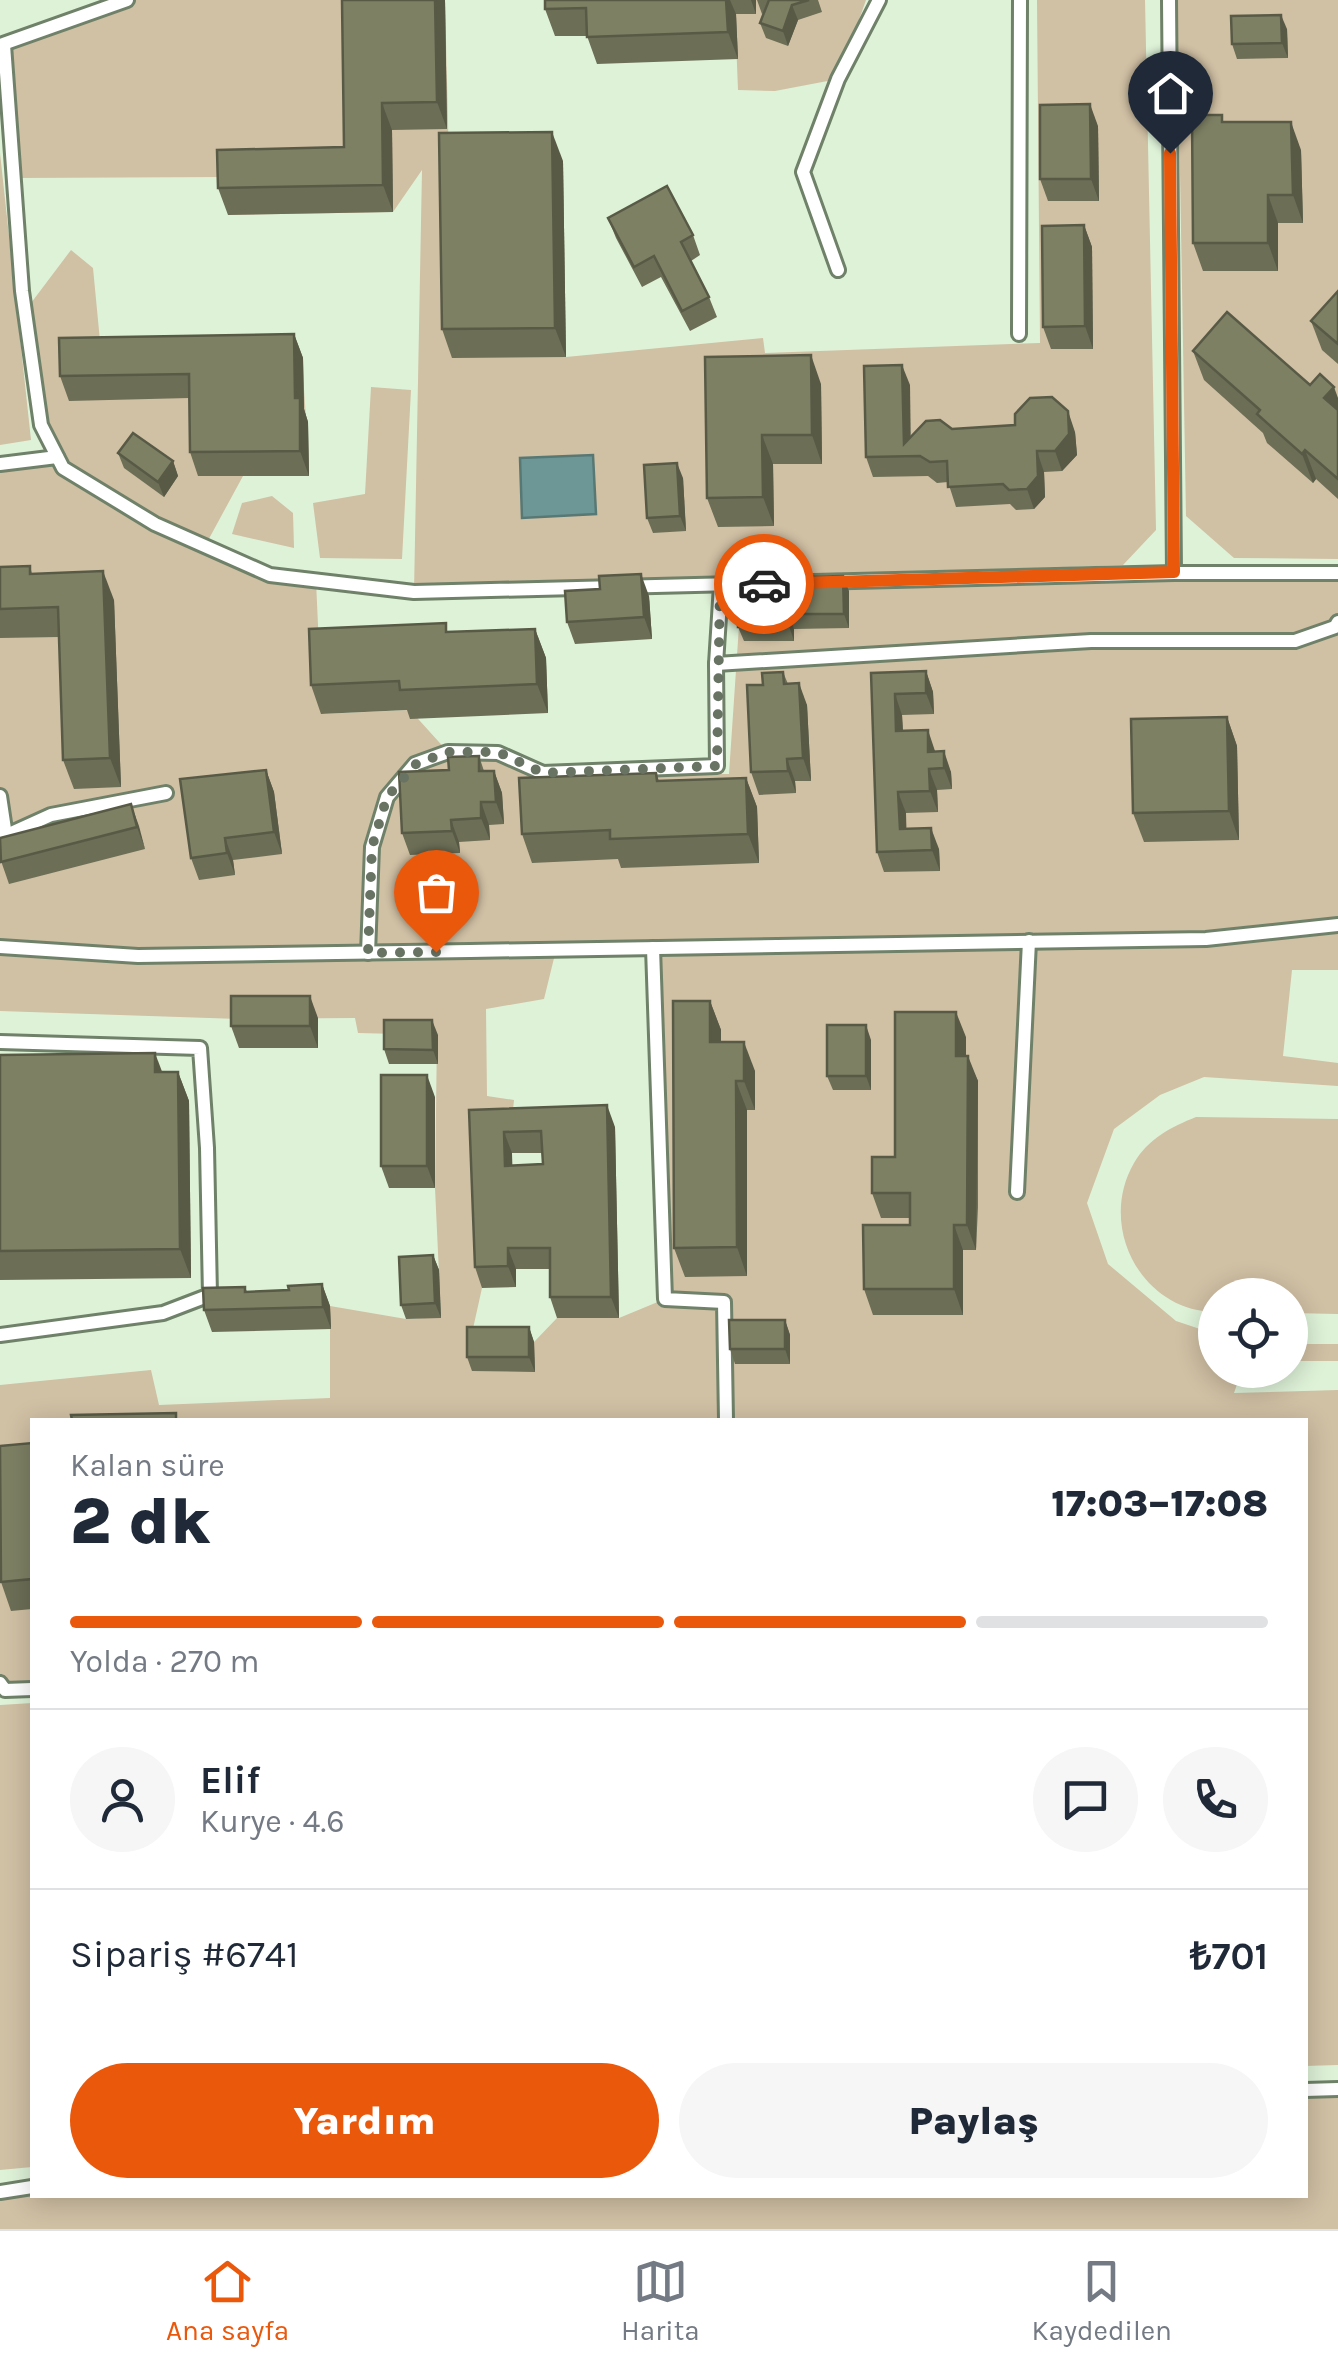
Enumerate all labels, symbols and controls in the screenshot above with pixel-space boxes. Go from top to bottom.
pin [1128,51,1213,154]
icon: home [1143,66,1198,121]
courier [714,534,814,634]
icon: car [737,557,792,612]
pin [394,850,479,953]
icon: bag [409,865,464,920]
map controls [1198,1278,1308,1388]
button: locate [1198,1278,1308,1388]
text: Kalan süre [70,1447,225,1484]
text: 17:03–17:08 [1051,1481,1268,1526]
text: 2 dk [70,1483,210,1559]
text: Yolda · 270 m [70,1643,260,1680]
button: person [70,1747,175,1852]
button: chat [1033,1747,1138,1852]
button: phone [1163,1747,1268,1852]
text: Elif [200,1758,260,1803]
text: Kurye · 4.6 [200,1803,345,1840]
text: Sipariş #6741 [70,1932,299,1977]
text: ₺701 [1190,1934,1268,1979]
button: Yardım [70,2063,659,2178]
button: Paylaş [679,2063,1268,2178]
tab: Ana sayfa [166,2254,289,2347]
tab: Harita [621,2254,700,2347]
tab: Kaydedilen [1032,2254,1172,2347]

